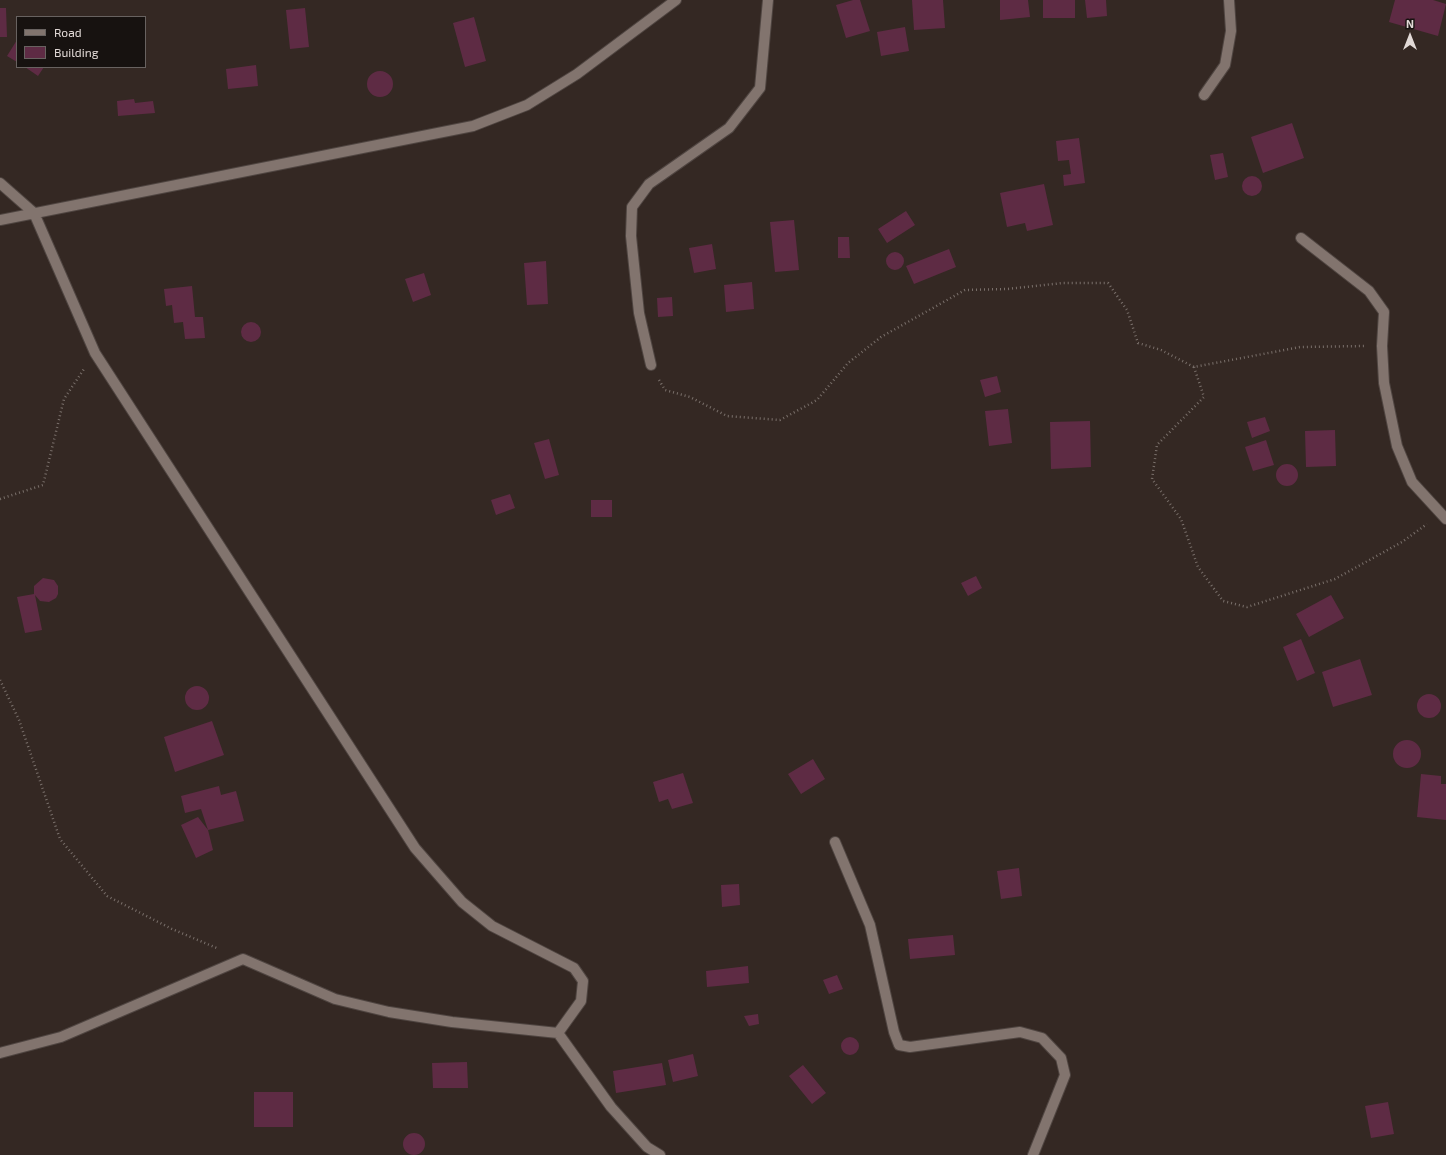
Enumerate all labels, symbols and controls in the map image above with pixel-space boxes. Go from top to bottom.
legend [16,16,146,68]
north arrow [1390,16,1430,56]
text: N [1406,17,1414,30]
text: Road [54,25,82,39]
text: Building [54,45,98,59]

